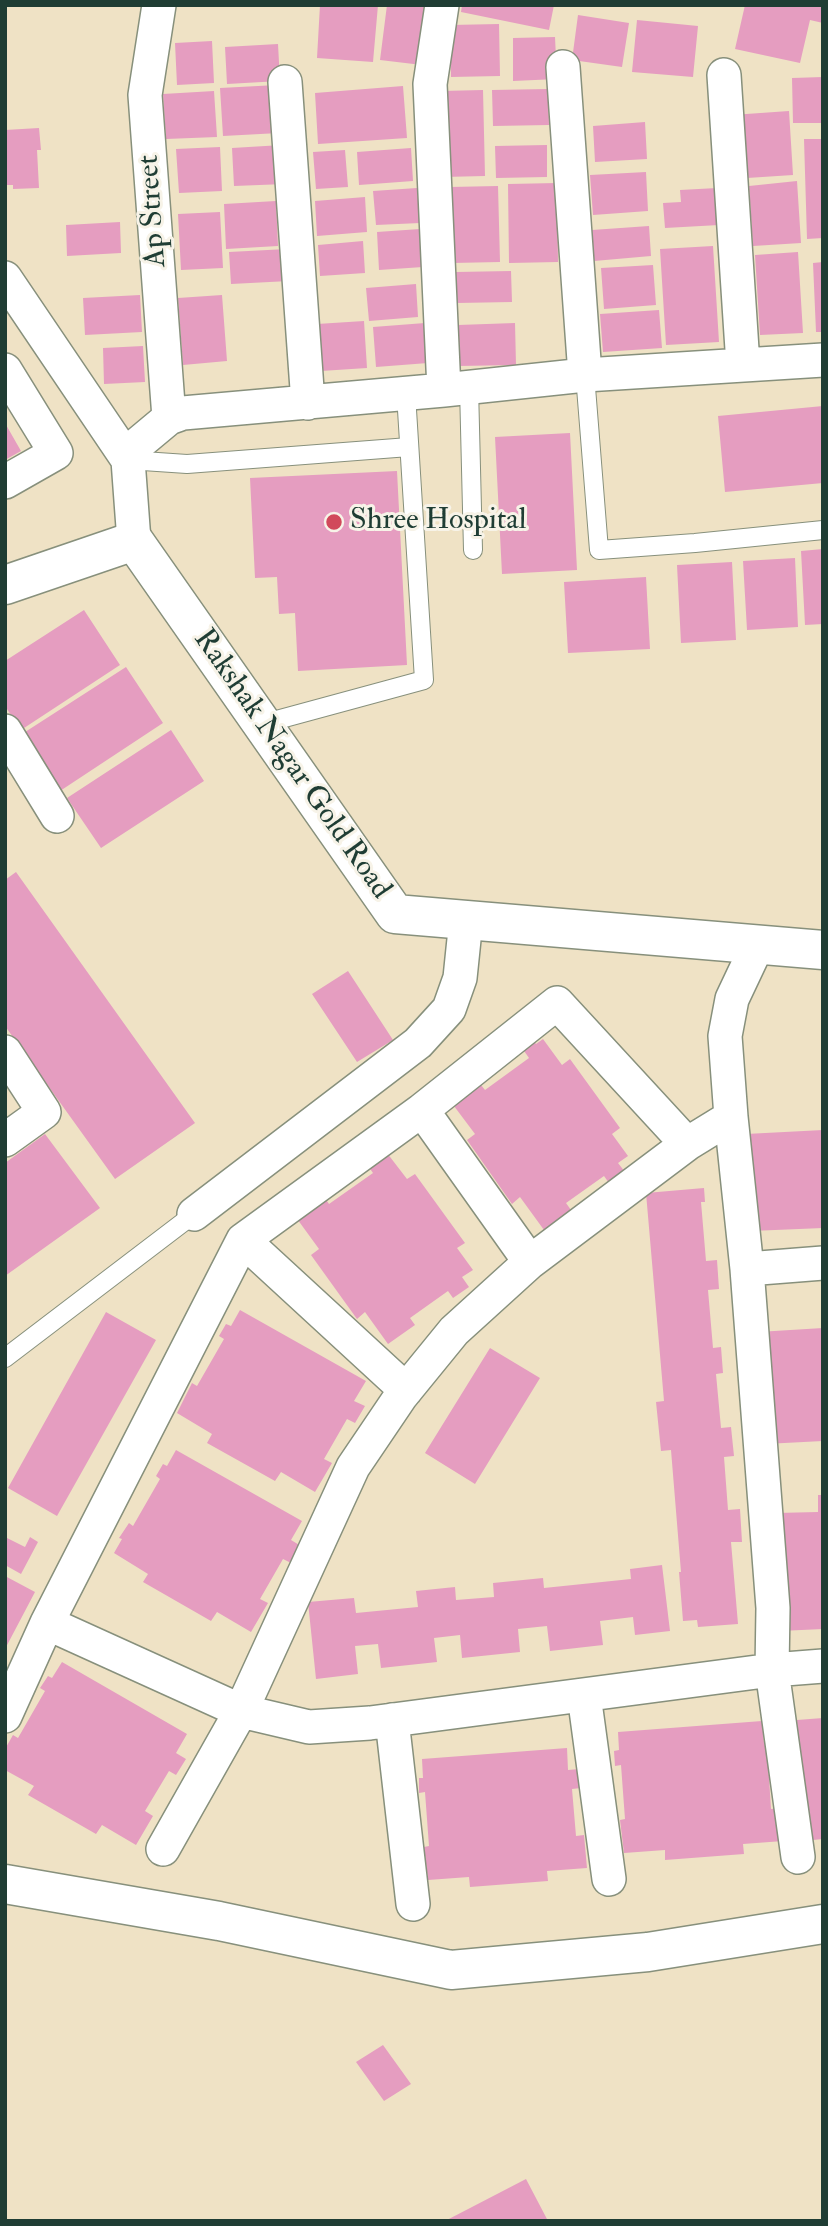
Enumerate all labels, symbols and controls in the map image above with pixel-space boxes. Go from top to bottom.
street label: Ap Street [132,153,176,269]
place label: Shree Hospital [350,504,526,540]
marker: Shree Hospital [324,512,344,532]
street label: Rakshak Nagar Gold Road [184,623,398,907]

